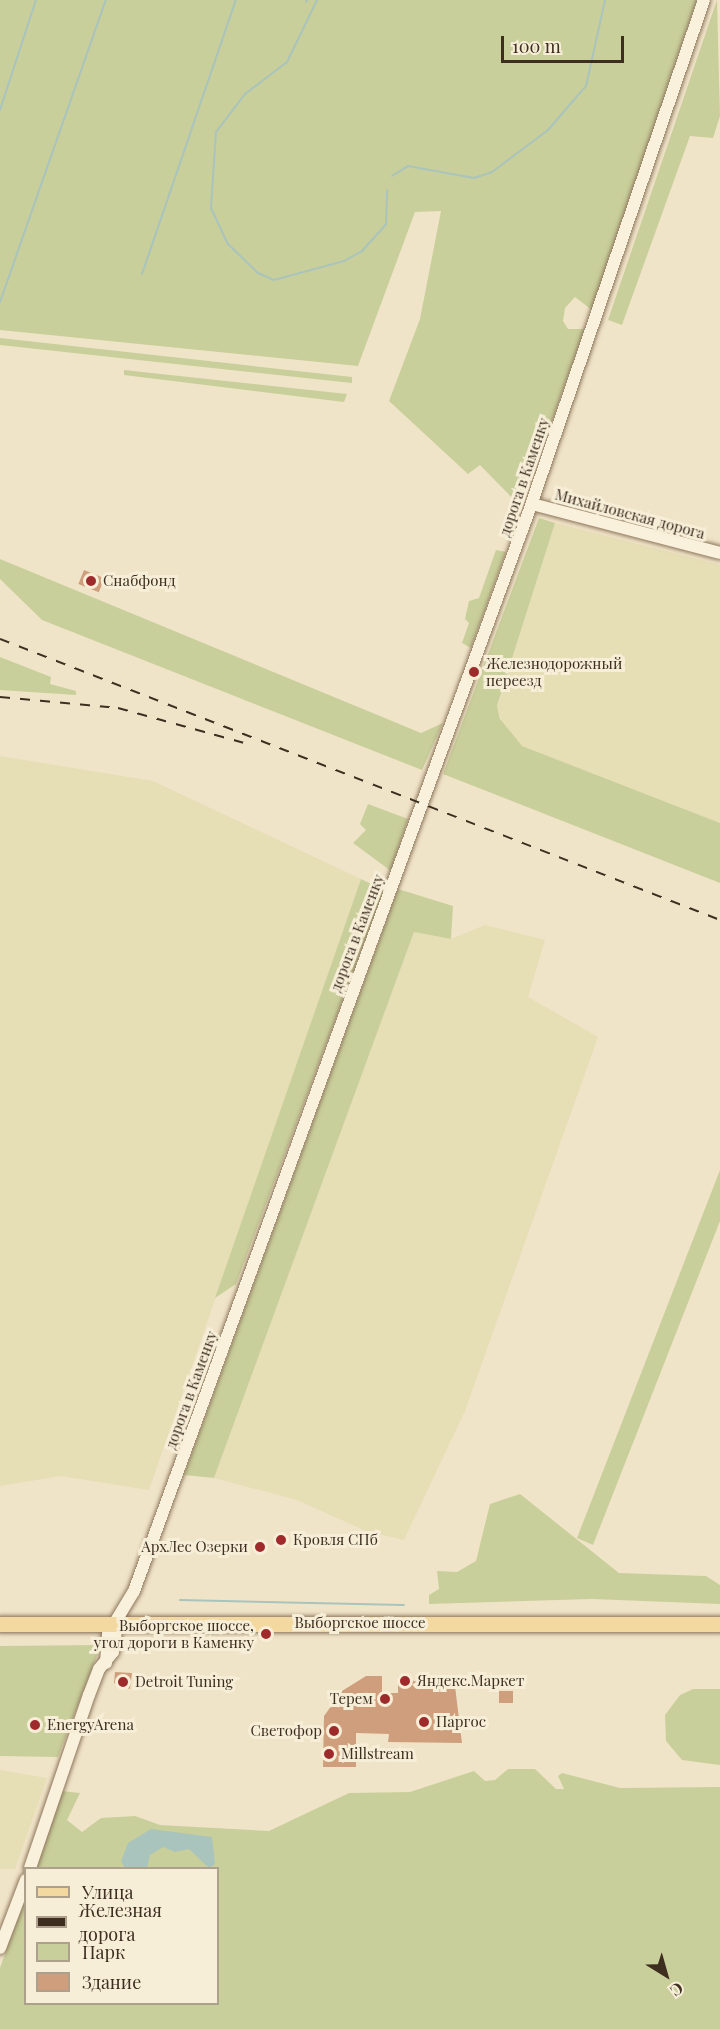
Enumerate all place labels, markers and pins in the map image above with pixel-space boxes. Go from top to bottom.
place label: Снабфонд [103,572,176,590]
marker: Снабфонд [84,574,98,588]
place label: Железнодорожный переезд [486,654,622,689]
marker: Железнодорожный переезд [467,665,481,679]
place label: Кровля СПб [293,1531,378,1549]
marker: Кровля СПб [274,1533,288,1547]
place label: АрхЛес Озерки [141,1538,248,1556]
marker: АрхЛес Озерки [253,1540,267,1554]
place label: Выборгское шоссе, угол дороги в Каменку [94,1616,254,1651]
marker: Выборгское шоссе, угол дороги в Каменку [259,1627,273,1641]
place label: Яндекс.Маркет [417,1672,524,1690]
place label: Detroit Tuning [135,1673,234,1691]
marker: Яндекс.Маркет [398,1674,412,1688]
marker: Detroit Tuning [116,1675,130,1689]
place label: Терем [330,1690,373,1708]
marker: Терем [378,1692,392,1706]
place label: Паргос [436,1713,486,1731]
marker: Паргос [417,1715,431,1729]
place label: EnergyArena [47,1716,134,1734]
marker: EnergyArena [28,1718,42,1732]
place label: Светофор [250,1722,322,1740]
marker: Светофор [327,1724,341,1738]
place label: Millstream [341,1745,414,1763]
marker: Millstream [322,1747,336,1761]

